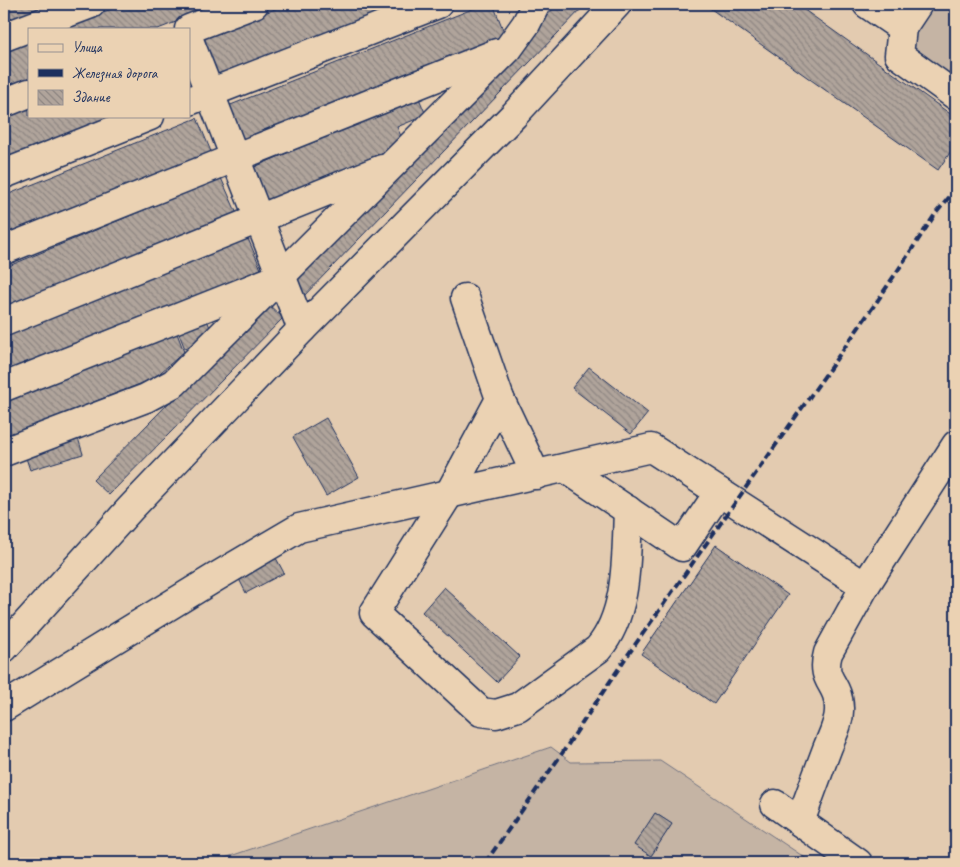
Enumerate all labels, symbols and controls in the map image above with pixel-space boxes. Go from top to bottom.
legend [28,28,190,118]
text: Улица [72,38,103,57]
text: Железная дорога [72,64,159,83]
text: Здание [72,88,111,107]

